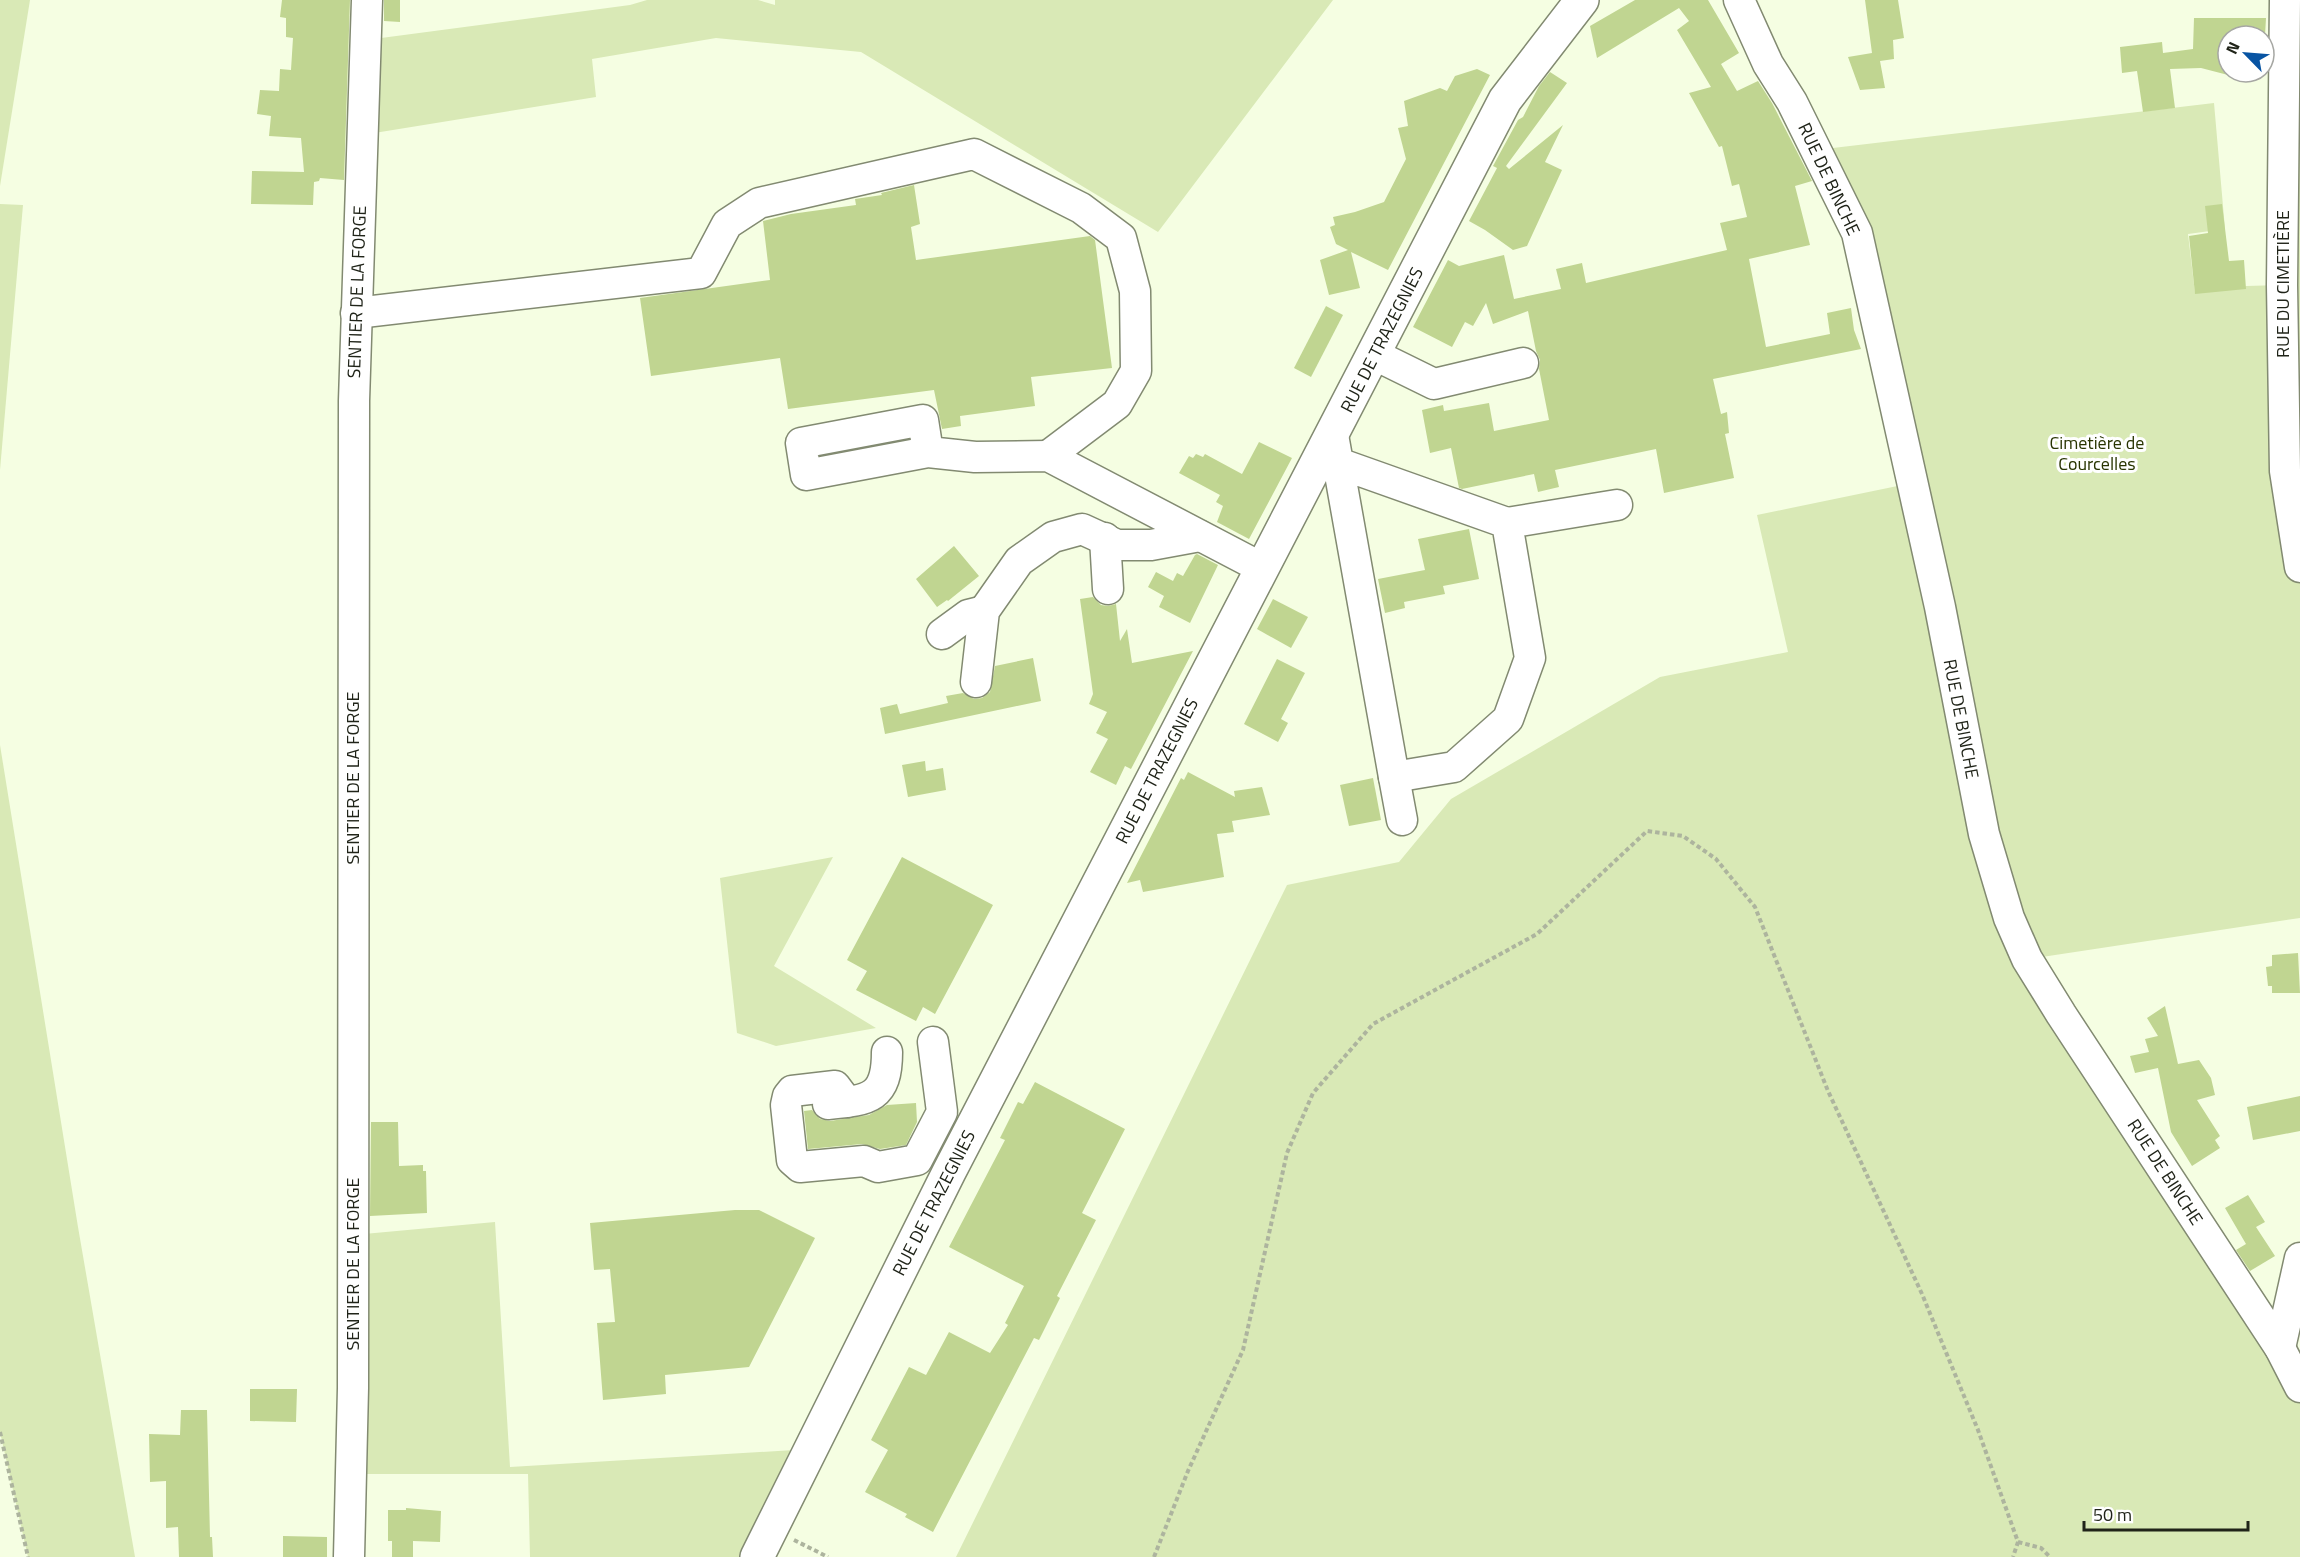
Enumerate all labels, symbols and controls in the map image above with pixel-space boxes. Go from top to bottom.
north arrow [2216,24,2276,84]
text: N [2219,38,2246,58]
street label: RUE DE BINCHE [1792,118,1867,240]
street label: SENTIER DE LA FORGE [340,205,373,379]
street label: RUE DU CIMETIÈRE [2269,210,2296,358]
street label: RUE DE TRAZEGNIES [1333,262,1430,417]
park label: Cimetière de Courcelles [2050,429,2144,477]
street label: RUE DE BINCHE [1937,657,1986,781]
street label: SENTIER DE LA FORGE [339,692,366,864]
street label: RUE DE TRAZEGNIES [1108,693,1205,848]
street label: RUE DE BINCHE [2121,1113,2210,1230]
street label: RUE DE TRAZEGNIES [885,1125,982,1280]
street label: SENTIER DE LA FORGE [339,1178,366,1350]
scale bar [2084,1494,2248,1532]
text: 50 m [2093,1501,2132,1528]

